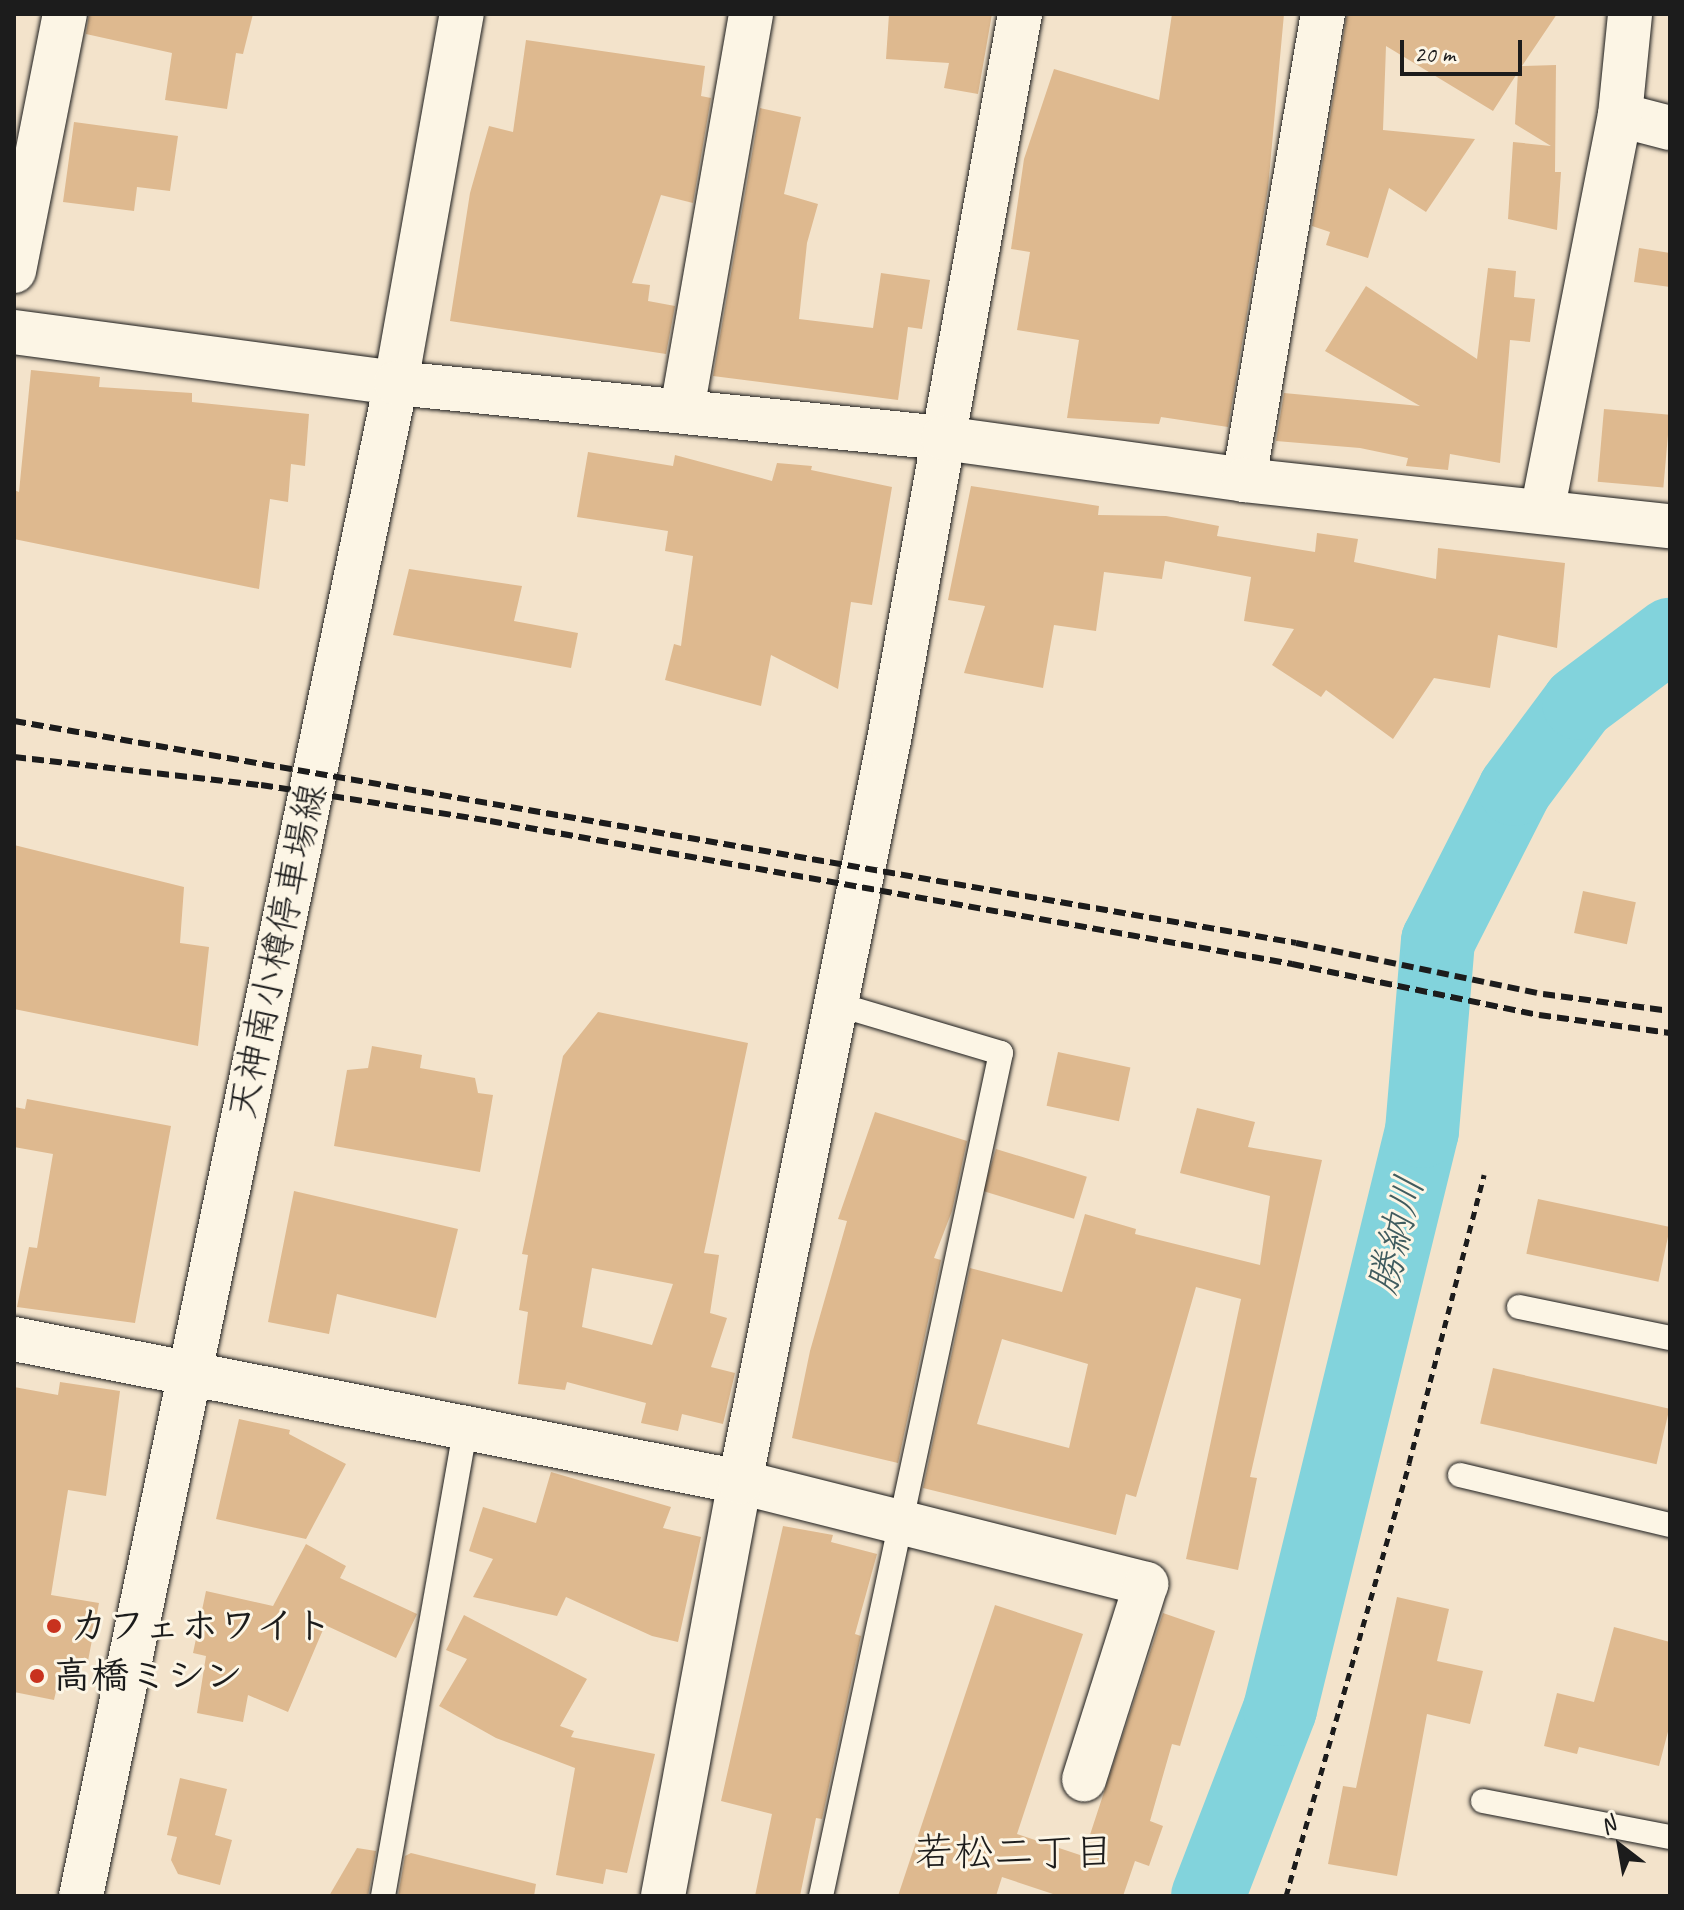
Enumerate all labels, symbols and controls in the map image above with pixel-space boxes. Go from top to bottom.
scale bar [1404,24,1526,74]
text: 20 m [1414,39,1455,69]
street label: 天神南小樽停車場線 [219,779,335,1123]
water label: 勝納川 [1358,1171,1434,1299]
place label: カフェホワイト [70,1603,336,1649]
marker: カフェホワイト [45,1617,63,1635]
place label: 高橋ミシン [53,1653,243,1699]
marker: 高橋ミシン [28,1667,46,1685]
north arrow [1580,1806,1660,1886]
text: N [1595,1810,1621,1841]
district label: 若松二丁目 [914,1828,1114,1876]

